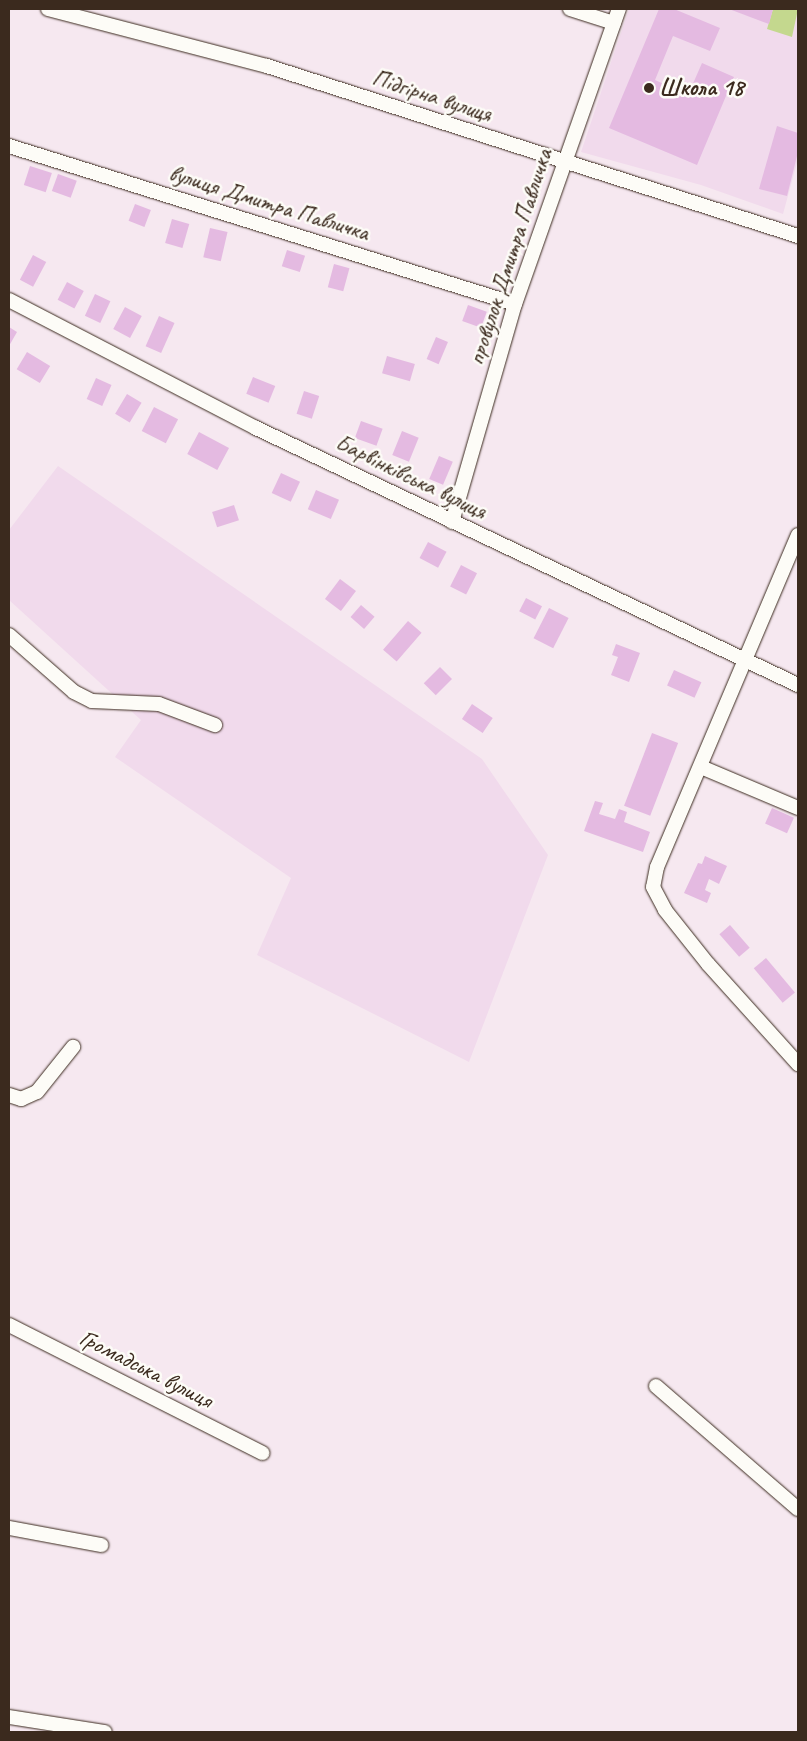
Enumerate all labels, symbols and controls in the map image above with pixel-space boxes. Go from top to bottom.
street label: Підгірна вулиця [368,63,496,129]
place label: Школа 18 [659,74,744,102]
marker: Школа 18 [643,82,655,94]
street label: провулок Дмитра Павличка [461,144,559,370]
street label: вулиця Дмитра Павличка [164,158,374,248]
street label: Барвінківська вулиця [330,428,492,526]
street label: Громадська вулиця [75,1323,217,1415]

